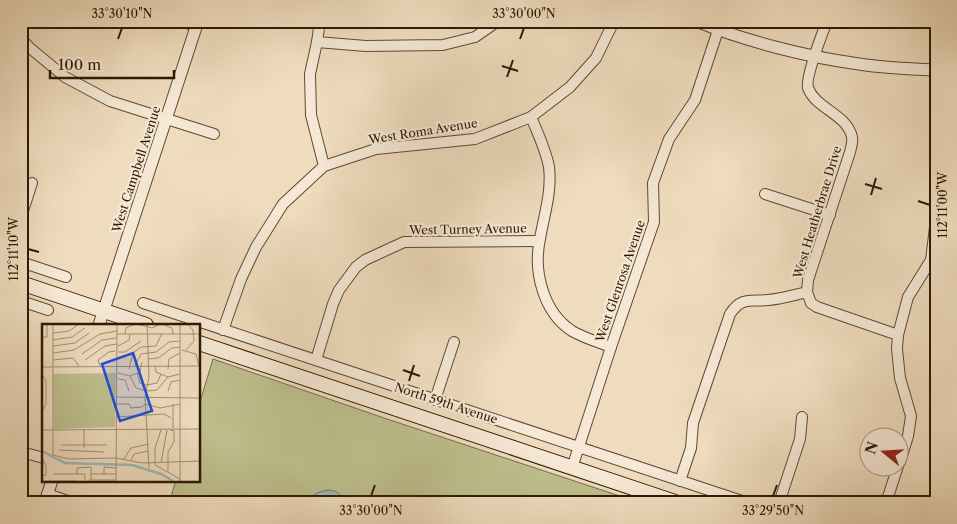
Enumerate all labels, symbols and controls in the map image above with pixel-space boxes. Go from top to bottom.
text: 33°30'10"N [92,6,153,21]
text: 33°30'00"N [492,6,556,21]
scale bar [50,48,174,80]
text: 100 m [58,55,101,74]
street label: West Campbell Avenue [108,104,164,235]
street label: West Roma Avenue [366,115,479,147]
street label: West Heatherbrae Drive [789,144,844,281]
text: 112°11'00"W [935,171,950,238]
text: 112°11'10"W [6,216,21,281]
street label: West Glenrosa Avenue [592,218,648,345]
street label: West Turney Avenue [408,220,527,238]
inset map [42,324,200,482]
street label: North 59th Avenue [392,379,500,427]
north arrow [860,426,910,476]
text: N [861,439,882,457]
text: 33°30'00"N [339,503,403,518]
text: 33°29'50"N [742,503,804,518]

